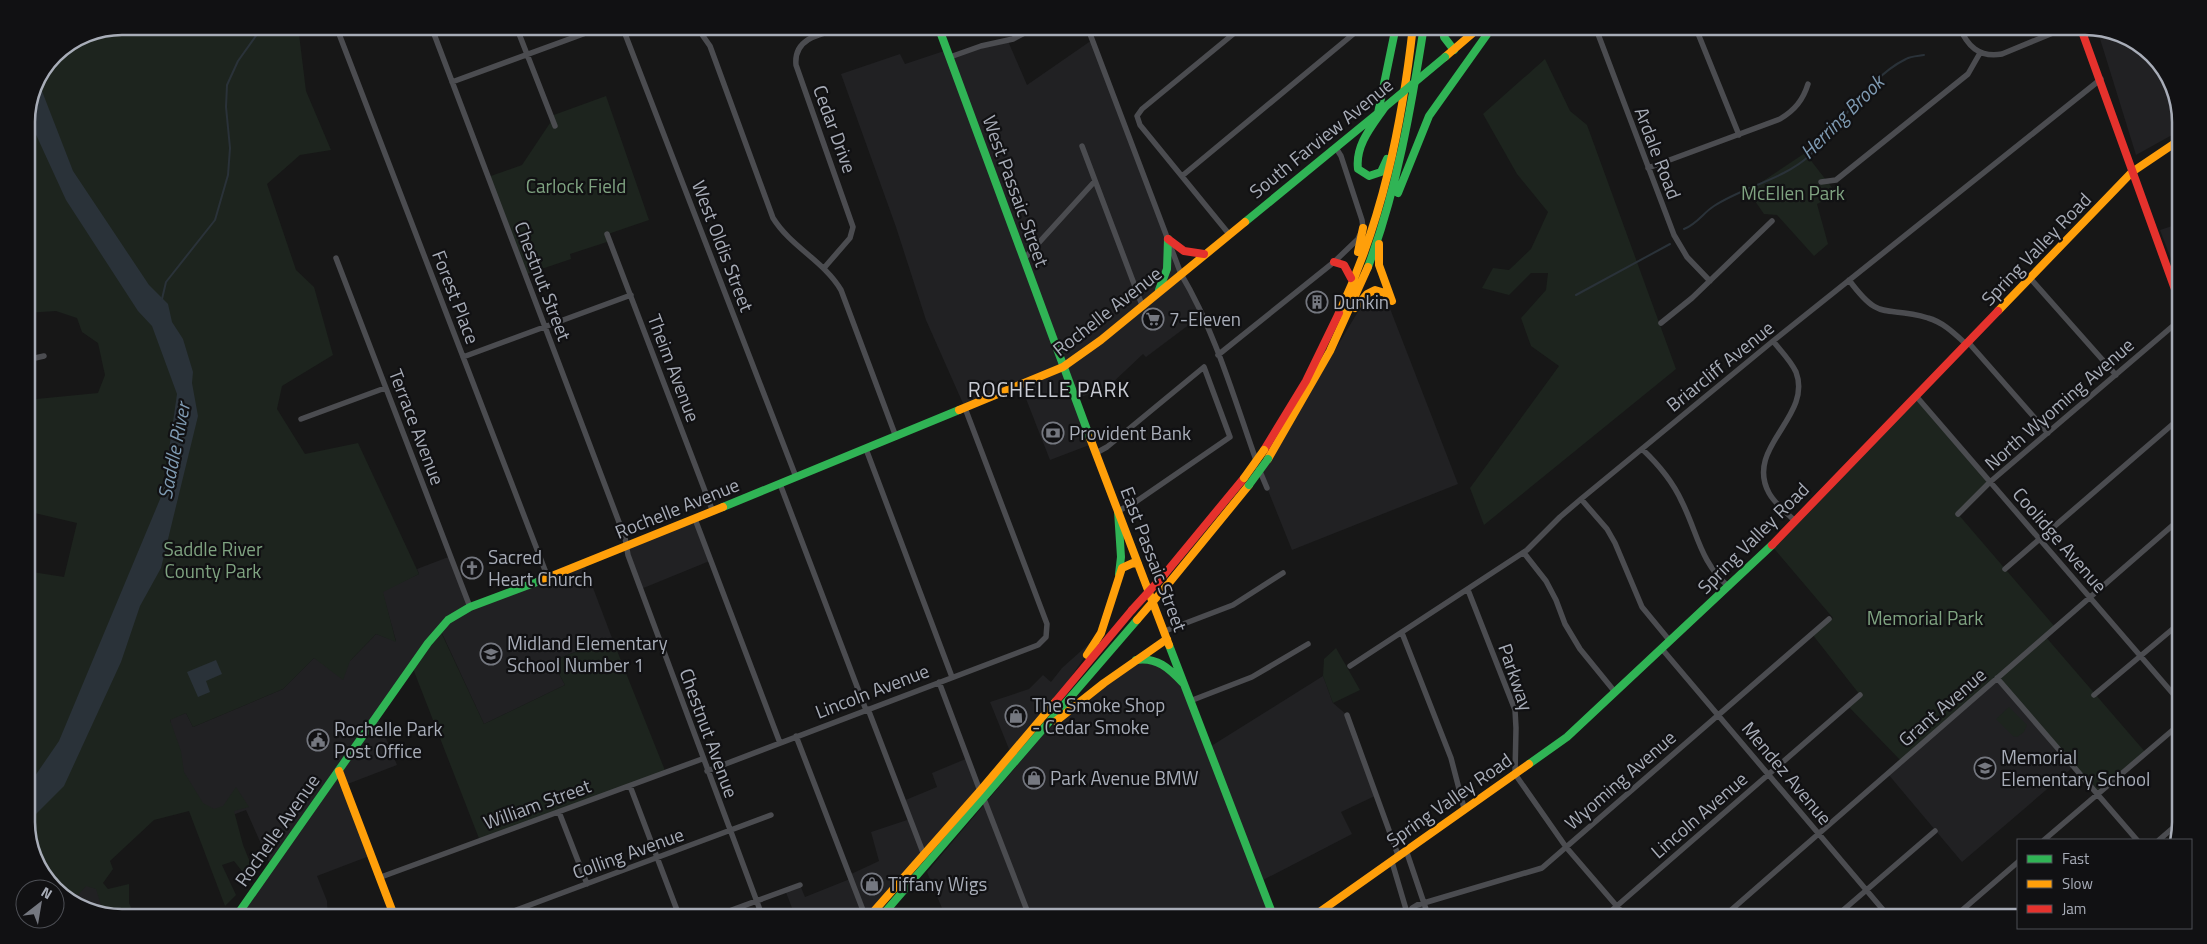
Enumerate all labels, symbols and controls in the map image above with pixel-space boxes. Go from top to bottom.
water label: Herring Brook [1792,66,1892,166]
street label: South Farview Avenue [1242,70,1399,205]
street label: Cedar Drive [806,81,865,177]
street label: Ardale Road [1628,103,1689,203]
street label: West Passaic Street [976,111,1057,271]
park label: Carlock Field [526,171,626,200]
street label: West Oldis Street [685,176,762,316]
park label: McEllen Park [1741,178,1845,207]
street label: Spring Valley Road [1974,185,2097,312]
street label: Chestnut Street [507,217,580,345]
street label: Forest Place [425,246,488,348]
street label: Rochelle Avenue [1046,259,1167,363]
place label: Dunkin [1333,287,1389,316]
building icon: Dunkin [1305,290,1329,314]
place label: 7-Eleven [1169,304,1241,333]
supermarket icon: 7-Eleven [1141,307,1165,331]
street label: Theim Avenue [641,310,708,426]
street label: Briarcliff Avenue [1660,313,1780,418]
street label: North Wyoming Avenue [1977,330,2140,477]
street label: Terrace Avenue [382,365,453,489]
district label: ROCHELLE PARK [968,373,1130,405]
water label: Saddle River [149,397,199,502]
place label: Provident Bank [1069,418,1191,447]
bank icon: Provident Bank [1041,421,1065,445]
street label: Rochelle Avenue [610,469,743,546]
street label: Spring Valley Road [1690,475,1815,600]
street label: Coolidge Avenue [2006,480,2115,599]
street label: East Passaic Street [1113,482,1196,636]
park label: Saddle River County Park [163,534,263,585]
place label: Sacred Heart Church [488,542,593,593]
church icon: Sacred Heart Church [460,556,484,580]
park label: Memorial Park [1867,603,1983,632]
place label: Midland Elementary School Number 1 [507,628,668,679]
street label: Parkway [1491,639,1541,714]
school or university icon: Midland Elementary School Number 1 [479,642,503,666]
street label: Lincoln Avenue [811,656,933,726]
street label: Grant Avenue [1891,660,1992,753]
street label: Chestnut Avenue [673,664,746,802]
place label: The Smoke Shop - Cedar Smoke [1032,690,1165,741]
shop icon: The Smoke Shop - Cedar Smoke [1004,704,1028,728]
place label: Rochelle Park Post Office [334,714,443,765]
street label: Mendez Avenue [1735,714,1839,831]
street label: Wyoming Avenue [1558,723,1682,836]
public building icon: Rochelle Park Post Office [306,728,330,752]
place label: Memorial Elementary School [2001,742,2150,793]
street label: Spring Valley Road [1380,745,1518,854]
school or university icon: Memorial Elementary School [1973,756,1997,780]
place label: Park Avenue BMW [1050,763,1199,792]
street label: Lincoln Avenue [1644,764,1753,865]
shop icon: Park Avenue BMW [1022,766,1046,790]
street label: Rochelle Avenue [227,767,326,892]
street label: William Street [479,771,595,836]
street label: Colling Avenue [568,819,688,886]
legend [2017,839,2192,929]
text: Fast [2062,847,2090,870]
place label: Tiffany Wigs [888,869,987,898]
shop icon: Tiffany Wigs [860,872,884,896]
text: Slow [2062,872,2093,895]
north arrow [15,879,65,929]
text: N [37,881,57,904]
text: Jam [2062,897,2086,920]

